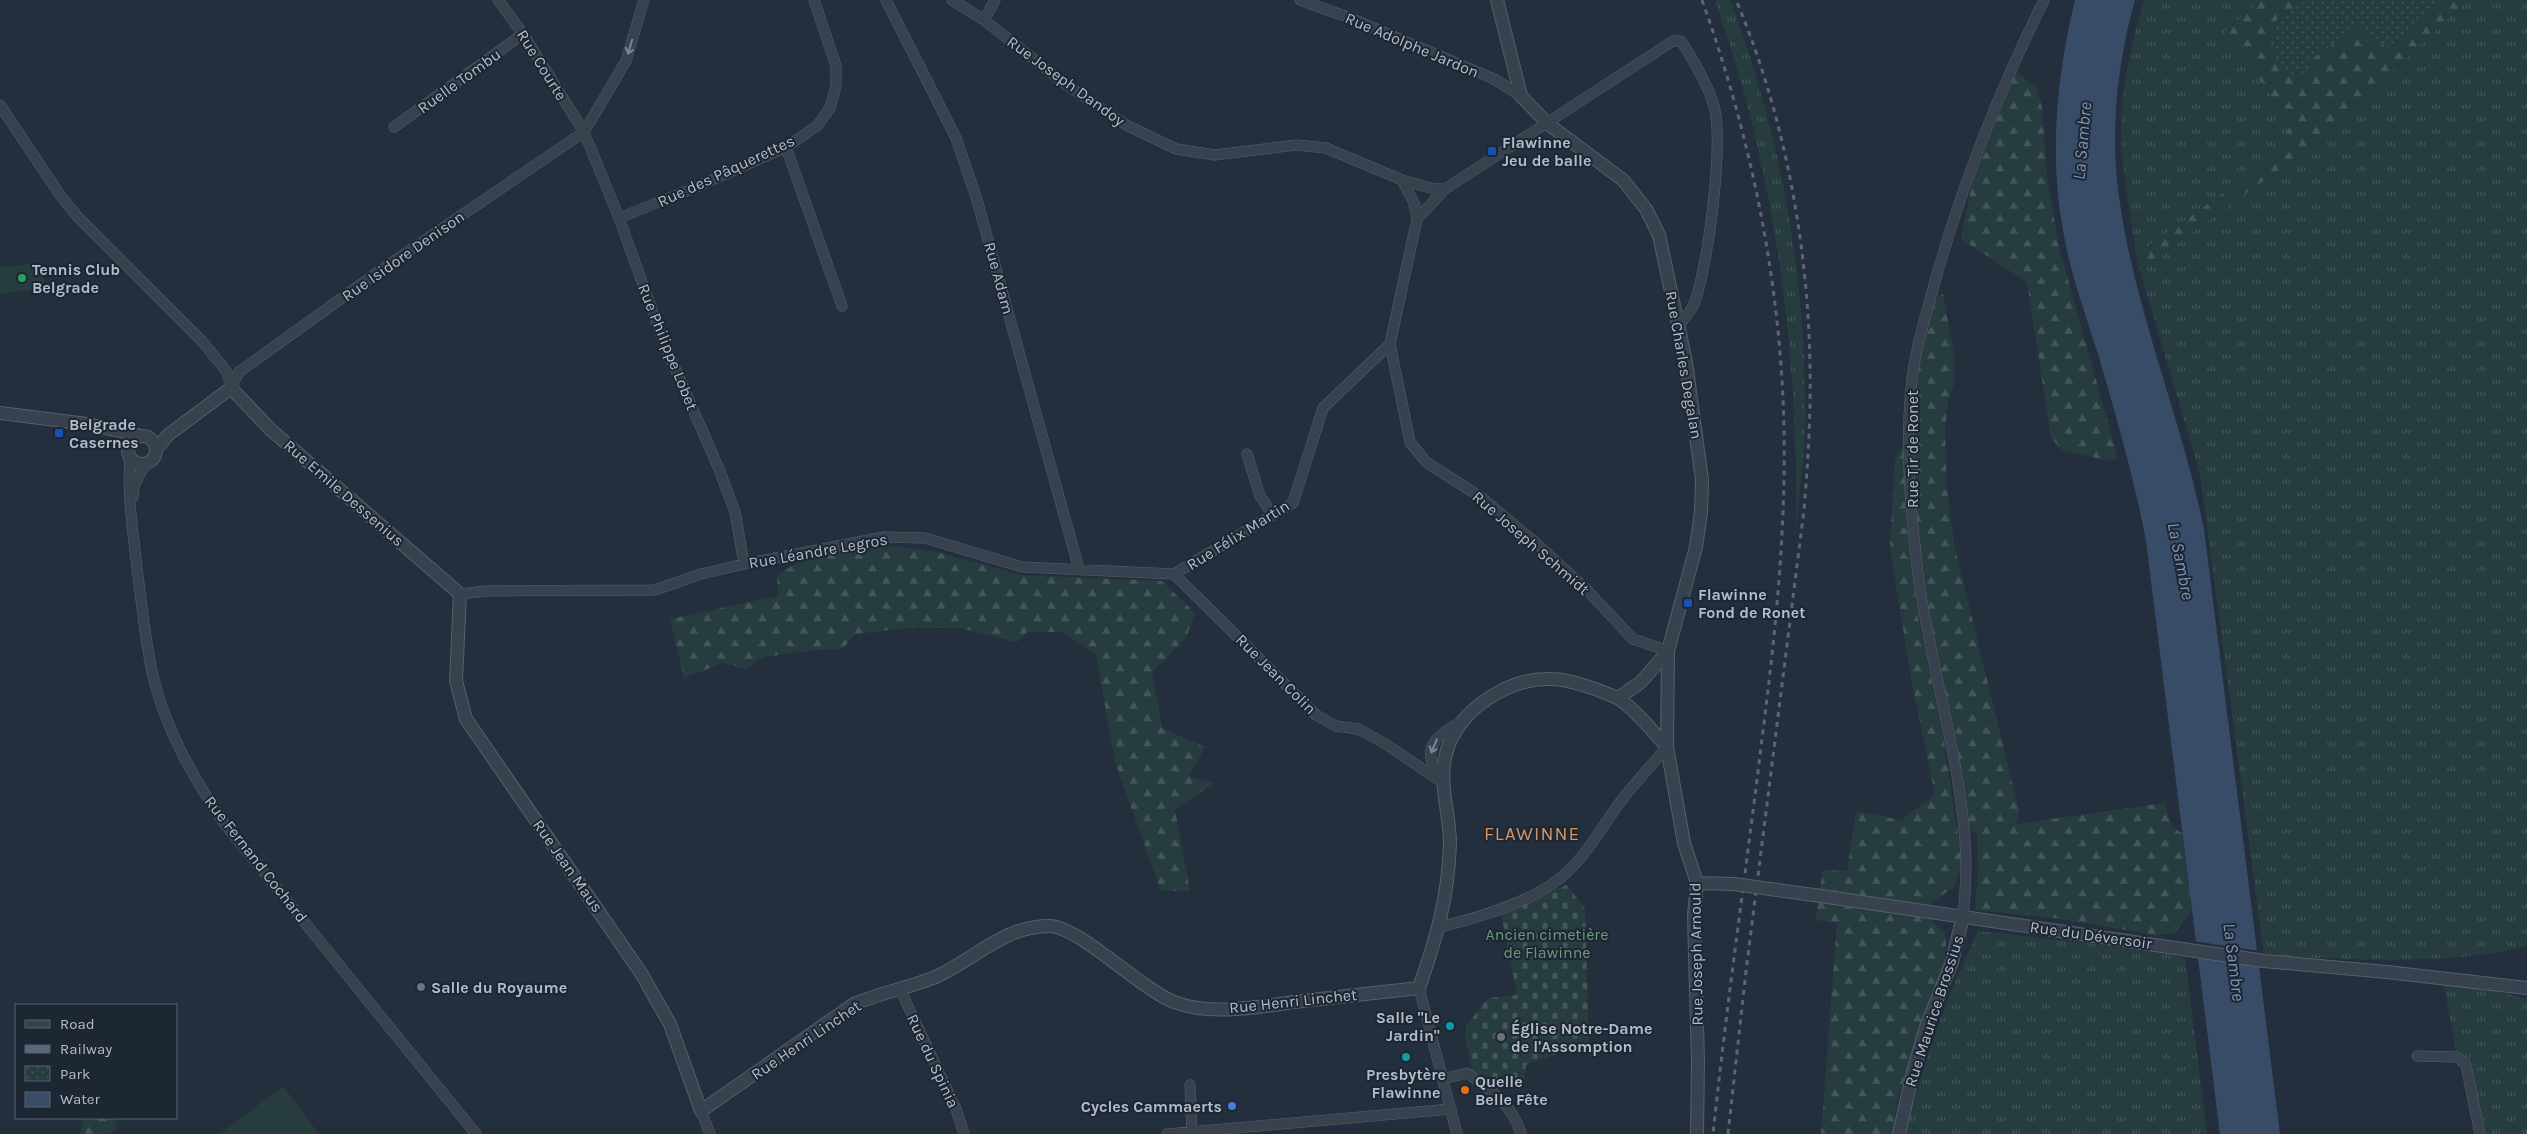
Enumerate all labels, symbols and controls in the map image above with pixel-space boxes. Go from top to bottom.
street label: Rue Adolphe Jardon [1342,8,1482,82]
street label: Rue Courte [513,26,571,104]
street label: Rue Joseph Dandoy [1003,32,1129,130]
one-way arrow [624,38,634,54]
street label: Ruelle Tombu [414,44,504,118]
water label: La Sambre [2068,101,2096,181]
street label: Rue des Pâquerettes [654,131,798,211]
place label: Flawinne Jeu de balle [1502,133,1591,170]
marker: Flawinne Jeu de balle [1486,145,1498,157]
street label: Rue Isidore Denison [338,207,468,305]
street label: Rue Adam [980,240,1018,316]
place label: Tennis Club Belgrade [32,260,120,297]
marker: Tennis Club Belgrade [16,272,28,284]
street label: Rue Philippe Lobet [634,281,702,413]
street label: Rue Charles Degalan [1662,289,1706,441]
street label: Rue Tir de Ronet [1903,390,1922,508]
place label: Belgrade Casernes [69,415,139,452]
marker: Belgrade Casernes [53,427,65,439]
street label: Rue Emile Dessenius [280,436,408,550]
street label: Rue Joseph Schmidt [1469,487,1593,599]
street label: Rue Félix Martin [1183,496,1293,574]
water label: La Sambre [2163,520,2199,602]
street label: Rue Léandre Legros [747,529,889,573]
place label: Flawinne Fond de Ronet [1698,585,1806,622]
marker: Flawinne Fond de Ronet [1682,597,1694,609]
street label: Rue Jean Colin [1232,630,1320,718]
one-way arrow [1428,738,1438,753]
street label: Rue Fernand Cochard [201,792,311,926]
street label: Rue Jean Maus [529,816,607,916]
district label: FLAWINNE [1484,823,1580,845]
street label: Rue Joseph Arnould [1685,882,1707,1026]
street label: Rue du Déversoir [2029,917,2153,953]
water label: La Sambre [2218,922,2250,1002]
park label: Ancien cimetière de Flawinne [1486,925,1608,962]
street label: Rue Maurice Brossius [1900,933,1968,1089]
place label: Salle du Royaume [431,978,567,997]
marker: Salle du Royaume [415,981,427,993]
street label: Rue Henri Linchet [1228,985,1358,1017]
street label: Rue Henri Linchet [747,996,865,1084]
legend [15,1004,178,1119]
place label: Salle "Le Jardin" [1376,1008,1440,1045]
street label: Rue du Spinia [903,1011,963,1111]
text: Road [60,1015,95,1033]
place label: Église Notre-Dame de l'Assomption [1511,1019,1652,1056]
marker: Salle "Le Jardin" [1444,1020,1456,1032]
marker: Église Notre-Dame de l'Assomption [1495,1031,1507,1043]
text: Railway [60,1040,112,1058]
marker: Presbytère Flawinne [1400,1051,1412,1063]
text: Park [60,1065,90,1083]
place label: Presbytère Flawinne [1366,1065,1446,1102]
place label: Quelle Belle Fête [1475,1072,1548,1109]
marker: Quelle Belle Fête [1459,1084,1471,1096]
text: Water [60,1090,101,1108]
place label: Cycles Cammaerts [1081,1097,1222,1116]
marker: Cycles Cammaerts [1226,1100,1238,1112]

